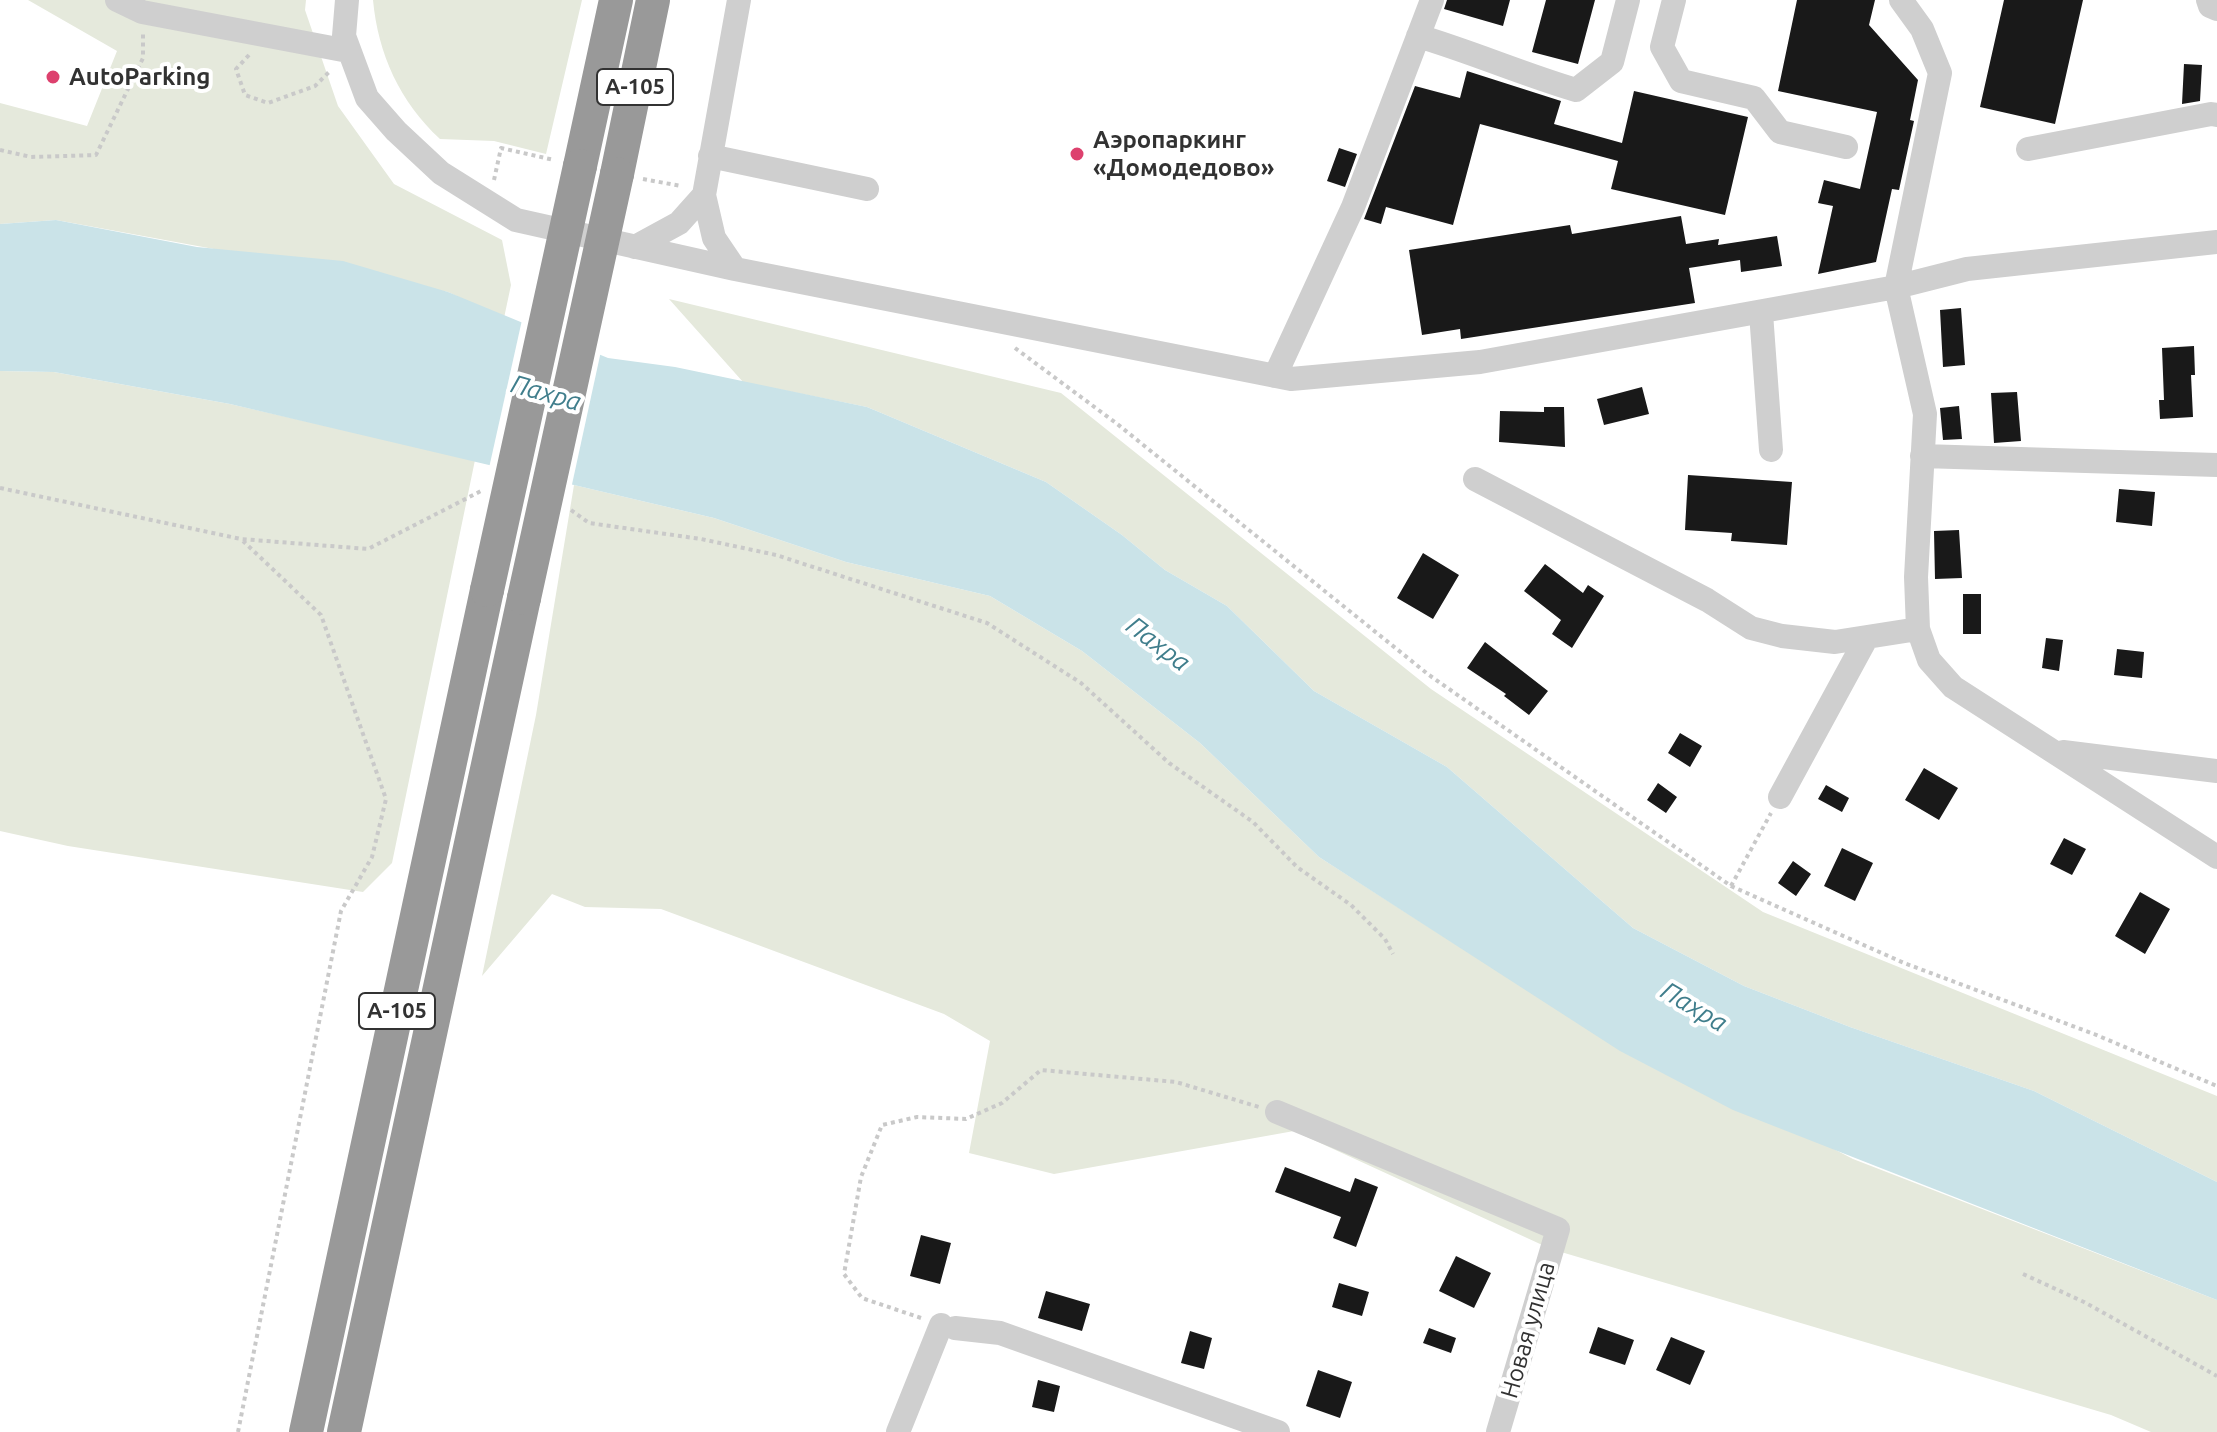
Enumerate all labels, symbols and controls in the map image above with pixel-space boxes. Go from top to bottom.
place label: AutoParking [69,63,210,91]
marker: AutoParking [44,68,62,86]
road number: А-105 [597,69,673,105]
place label: Аэропаркинг «Домодедово» [1093,126,1274,182]
marker: Аэропаркинг «Домодедово» [1068,145,1086,163]
water label: Пахра [507,368,585,418]
water label: Пахра [1120,610,1196,678]
water label: Пахра [1655,975,1733,1039]
road number: А-105 [359,993,435,1029]
street label: Новая улица [1495,1259,1561,1401]

